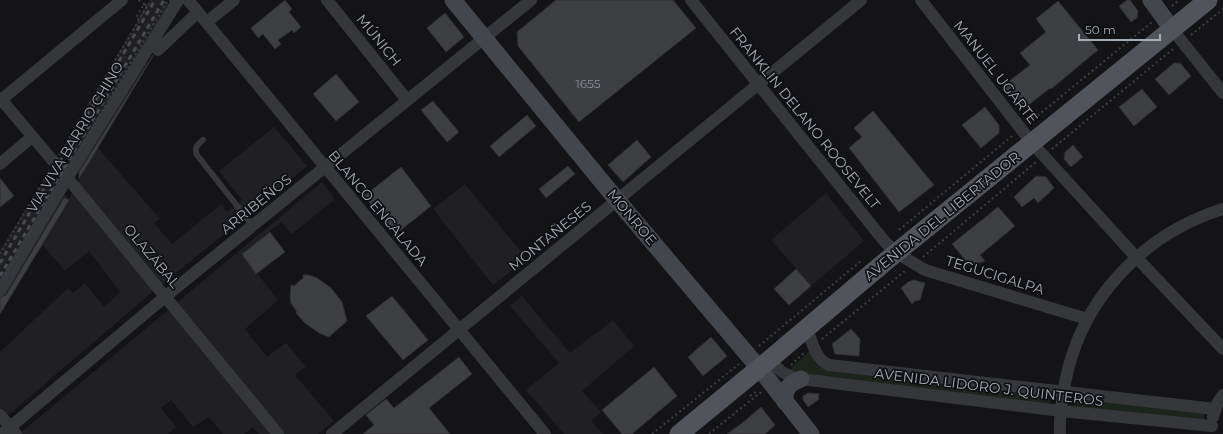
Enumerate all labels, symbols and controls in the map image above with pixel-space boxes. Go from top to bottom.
street label: MÚNICH [353,10,405,70]
scale bar [1079,16,1160,42]
street label: MANUEL UGARTE [950,17,1042,127]
text: 50 m [1085,22,1116,37]
street label: FRANKLIN DELANO ROOSEVELT [726,23,884,213]
street label: VIA VIVA BARRIO CHINO [23,58,127,216]
house number: 1655 [575,76,601,91]
street label: BLANCO ENCALADA [324,147,432,270]
street label: AVENIDA DEL LIBERTADOR [860,148,1024,284]
street label: ARRIBEÑOS [217,170,295,238]
street label: MONROE [603,185,661,249]
street label: MONTAÑESES [505,197,595,275]
street label: OLAZÁBAL [120,220,184,292]
street label: TEGUCIGALPA [944,251,1047,299]
street label: AVENIDA LIDORO J. QUINTEROS [874,364,1104,410]

